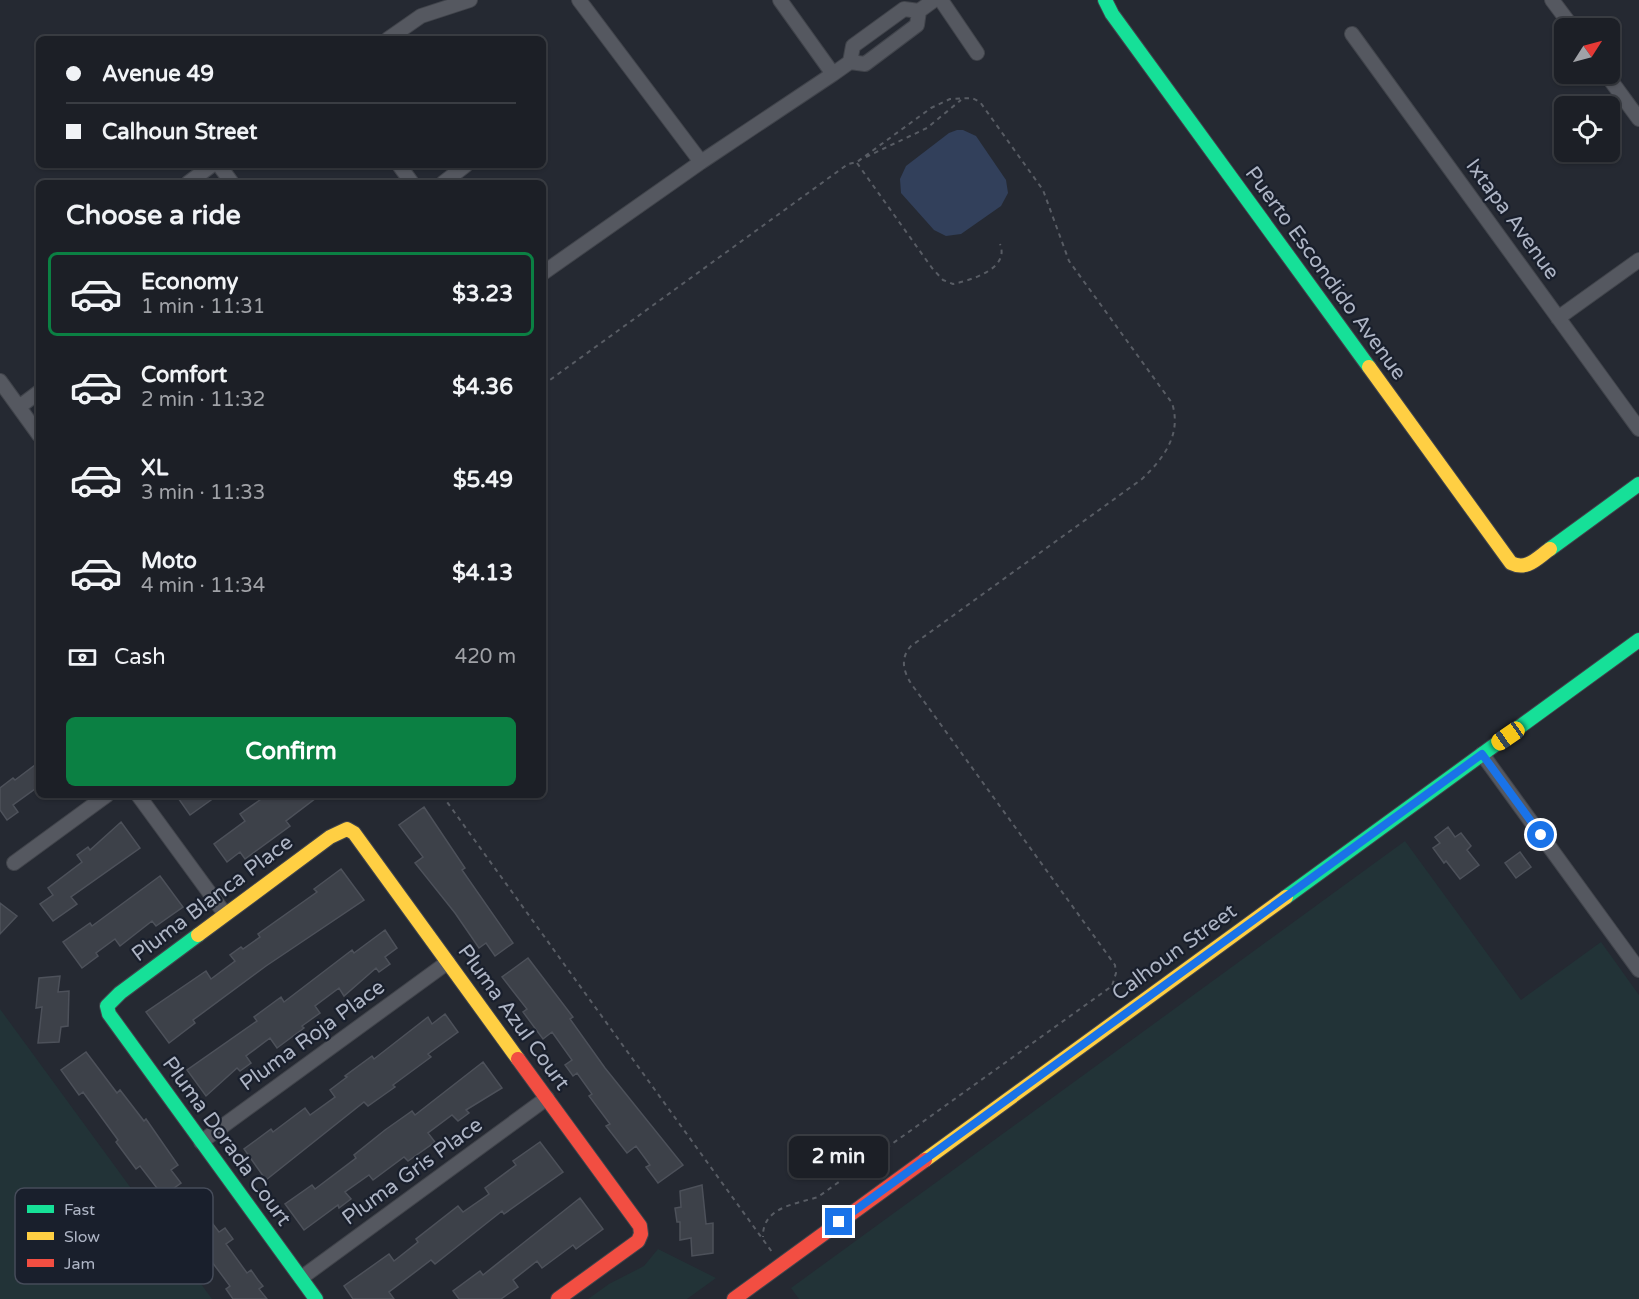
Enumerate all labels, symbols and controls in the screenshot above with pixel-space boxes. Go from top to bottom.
north arrow [1554,18,1620,84]
map controls [1554,18,1620,162]
text: Avenue 49 [102,61,214,87]
button: locate [1554,96,1620,162]
text: Calhoun Street [102,119,257,145]
street label: Ixtapa Avenue [1461,154,1565,285]
street label: Puerto Escondido Avenue [1240,162,1412,385]
text: Choose a ride [66,199,241,232]
icon: car [69,267,123,321]
text: Economy [141,269,238,295]
text: $3.23 [452,281,513,307]
text: 1 min · 11:31 [141,295,265,319]
icon: car [69,360,123,414]
text: Comfort [141,362,227,388]
text: $4.36 [452,374,513,400]
text: 2 min · 11:32 [141,388,265,412]
icon: car [69,453,123,507]
text: XL [141,455,168,481]
text: $5.49 [453,467,513,493]
text: 3 min · 11:33 [141,481,265,505]
icon: car [69,546,123,600]
text: Moto [141,548,197,574]
text: $4.13 [452,560,513,586]
text: 4 min · 11:34 [141,574,265,598]
icon: cash [66,641,99,674]
text: Cash [114,644,166,670]
text: 420 m [455,645,516,669]
button: Confirm [66,717,516,786]
car [1488,718,1528,754]
route start [1527,821,1554,848]
street label: Pluma Blanca Place [127,830,298,967]
street label: Calhoun Street [1107,899,1242,1006]
street label: Pluma Azul Court [452,940,575,1095]
street label: Pluma Roja Place [235,974,390,1096]
street label: Pluma Dorada Court [157,1052,296,1231]
street label: Pluma Gris Place [337,1112,487,1231]
callout: 2 min [790,1135,888,1177]
text: 2 min [812,1145,865,1169]
legend [15,1188,213,1284]
text: Fast [64,1200,95,1220]
route end [825,1208,852,1235]
text: Slow [64,1227,100,1247]
text: Jam [64,1254,95,1274]

